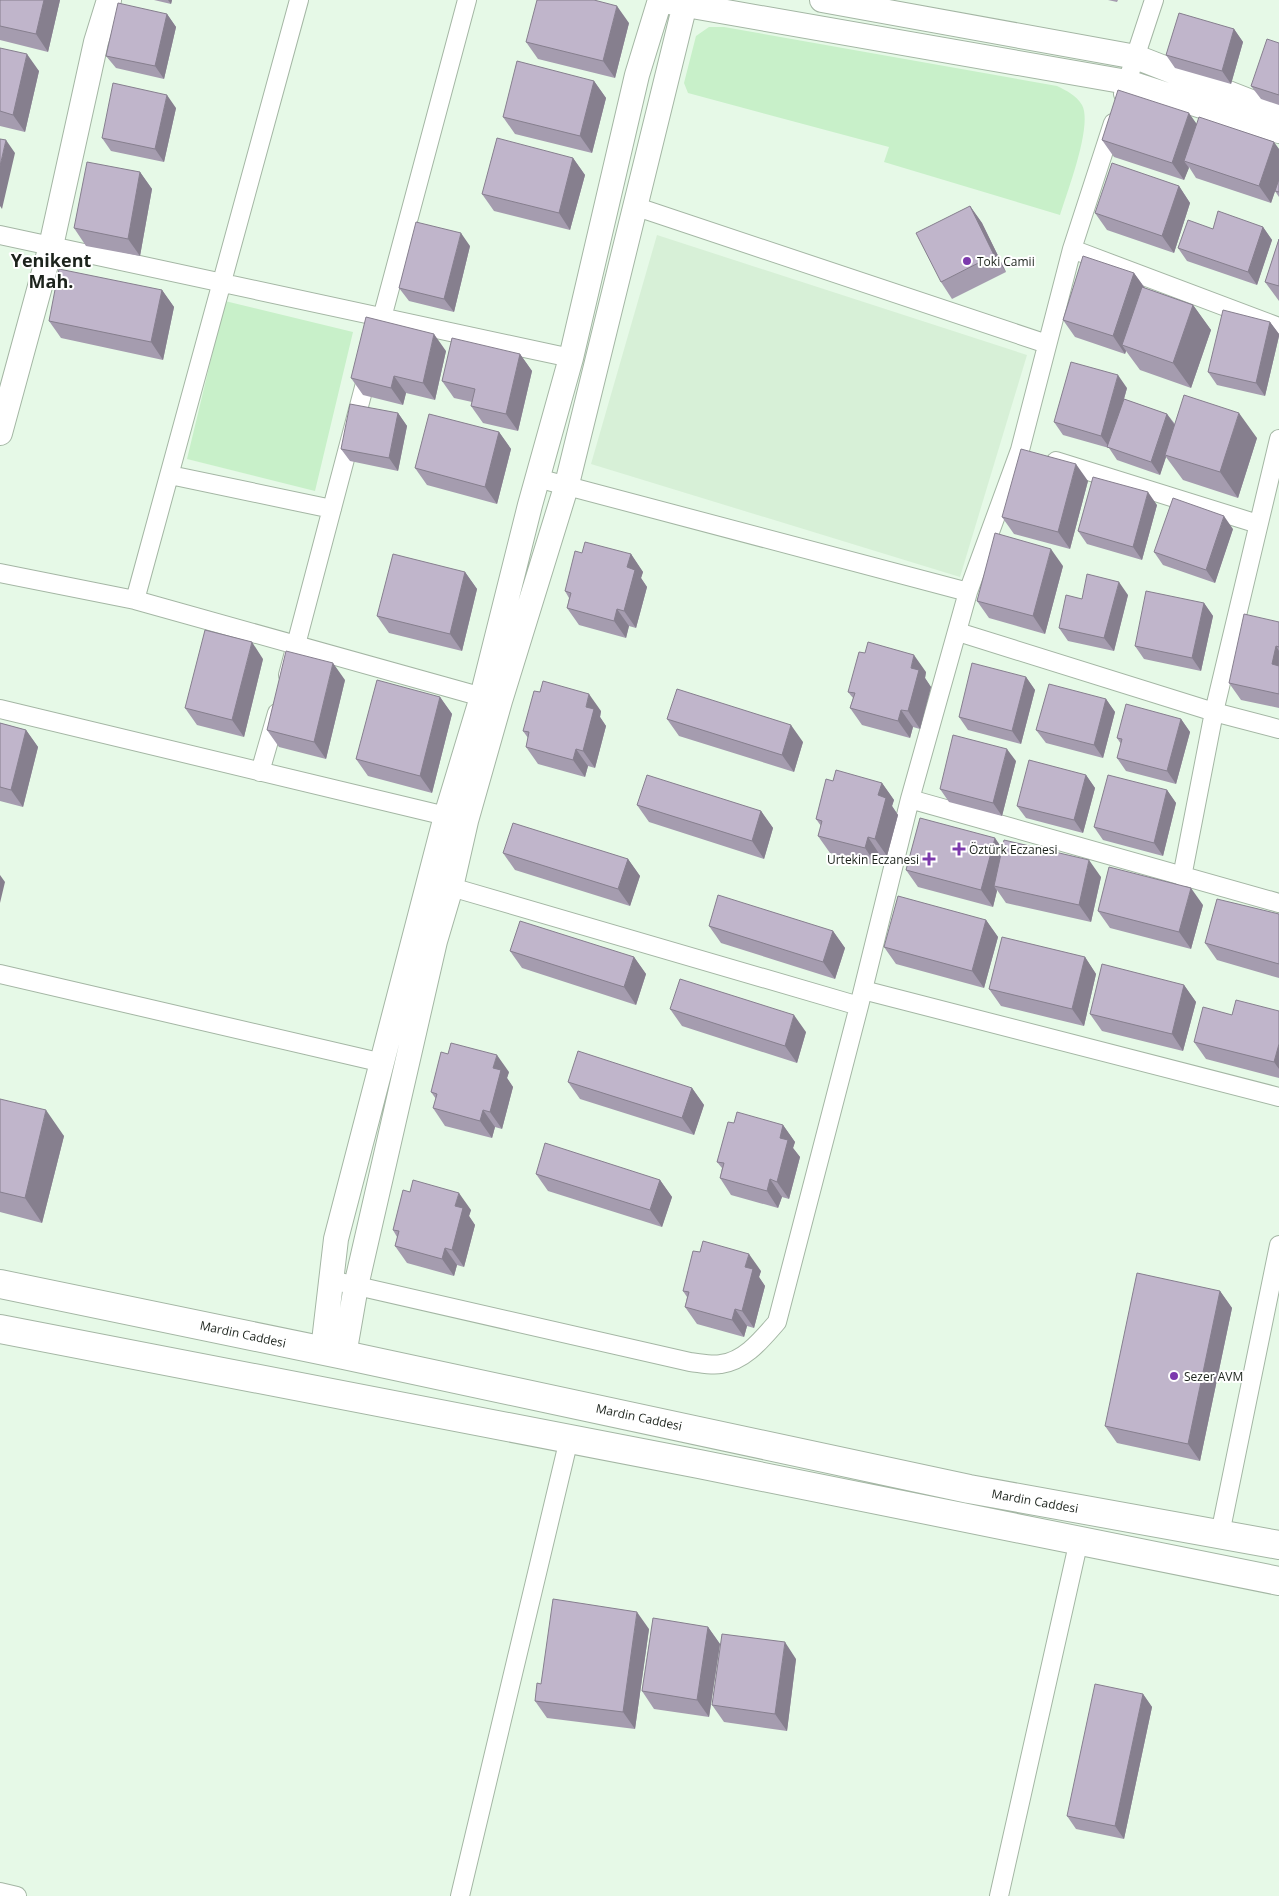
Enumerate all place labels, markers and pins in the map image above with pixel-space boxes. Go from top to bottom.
place label: Toki Camii [977,253,1035,270]
marker: Toki Camii [961,255,973,267]
place label: Öztürk Eczanesi [969,841,1057,858]
marker: Öztürk Eczanesi [953,843,965,855]
place label: Urtekin Eczanesi [827,851,919,868]
marker: Urtekin Eczanesi [923,853,935,865]
place label: Sezer AVM [1184,1368,1243,1385]
marker: Sezer AVM [1168,1370,1180,1382]

